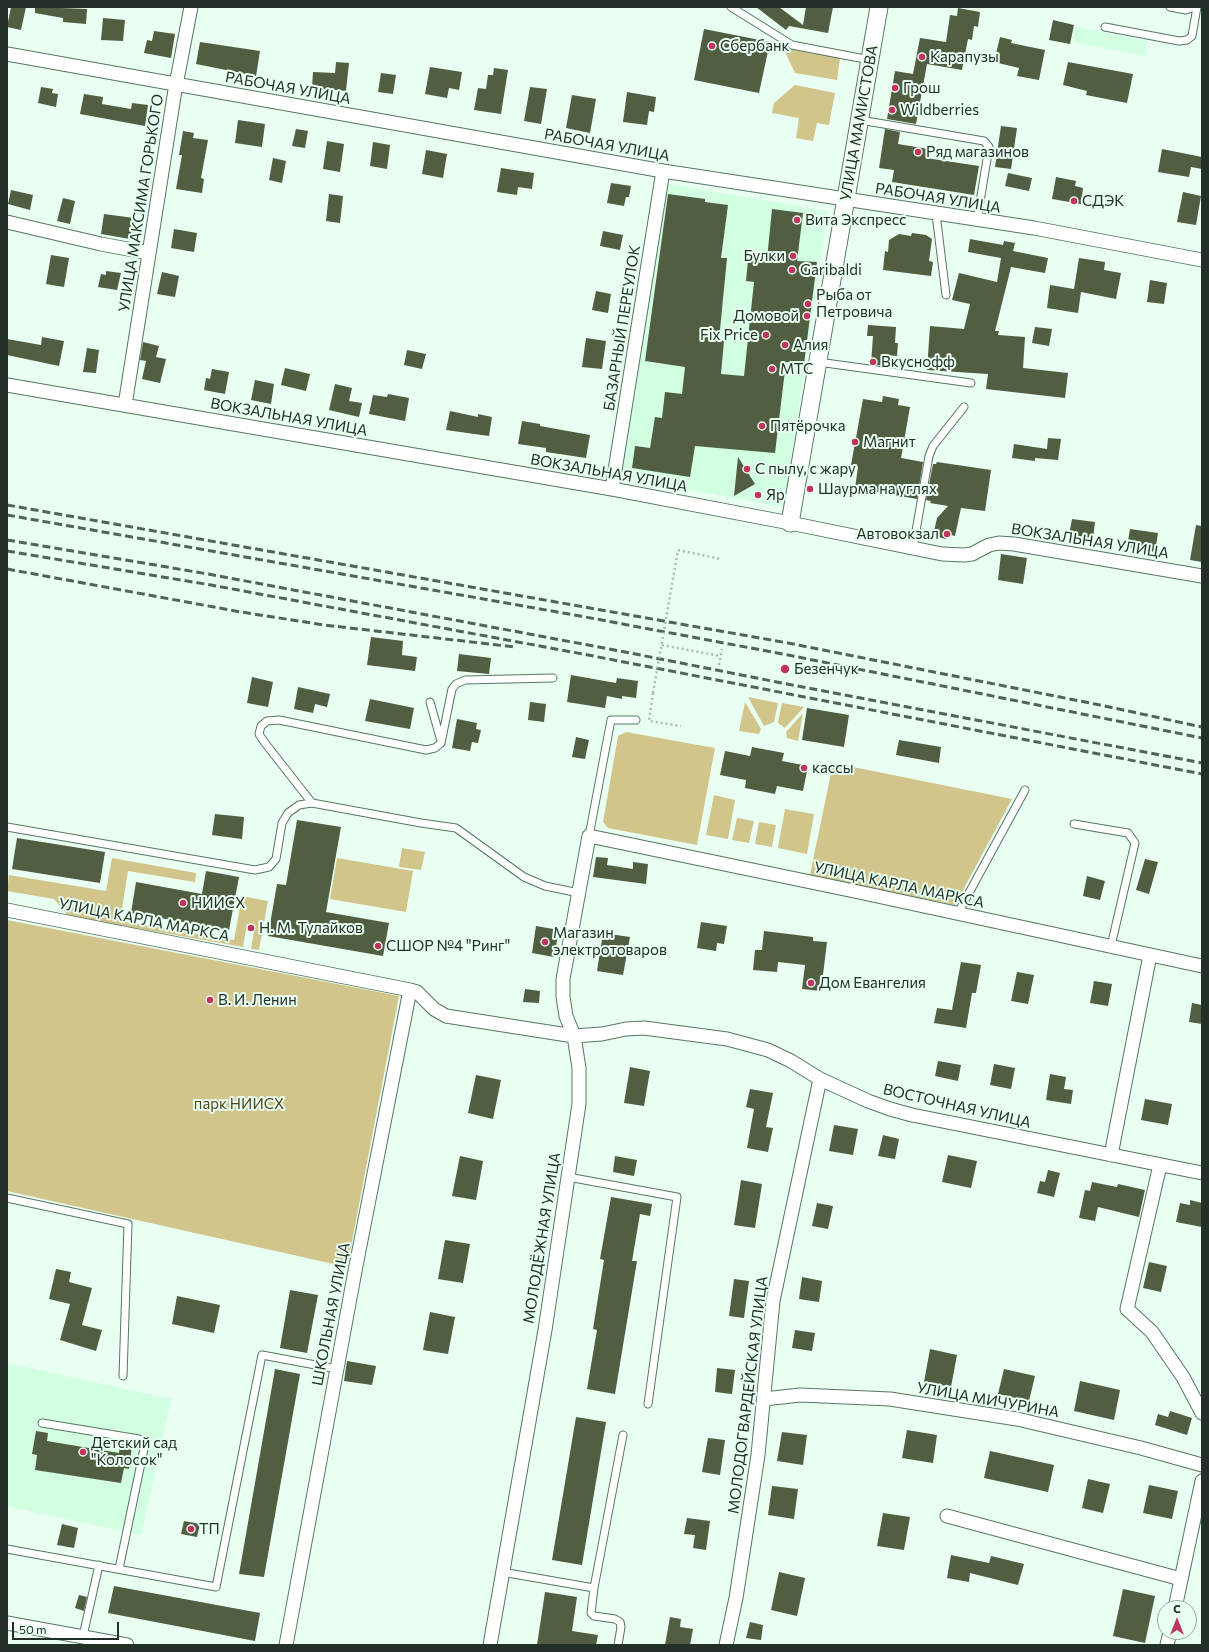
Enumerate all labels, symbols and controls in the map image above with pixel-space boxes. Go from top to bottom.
place label: Сбербанк [720,37,789,55]
marker: Сбербанк [707,41,717,51]
street label: УЛИЦА МАМИСТОВА [836,44,882,202]
place label: Карапузы [930,48,999,66]
marker: Карапузы [917,52,927,62]
street label: РАБОЧАЯ УЛИЦА [224,68,352,108]
place label: Грош [903,79,940,97]
marker: Грош [890,83,900,93]
street label: УЛИЦА МАКСИМА ГОРЬКОГО [115,93,167,313]
place label: Wildberries [900,101,979,119]
marker: Wildberries [887,105,897,115]
street label: РАБОЧАЯ УЛИЦА [543,125,671,165]
place label: Ряд магазинов [926,143,1029,161]
marker: Ряд магазинов [913,147,923,157]
street label: РАБОЧАЯ УЛИЦА [874,179,1002,217]
place label: СДЭК [1082,192,1124,210]
marker: СДЭК [1069,196,1079,206]
place label: Вита Экспресс [805,211,906,229]
marker: Вита Экспресс [792,215,802,225]
street label: БАЗАРНЫЙ ПЕРЕУЛОК [600,244,644,412]
place label: Булки [743,247,785,265]
marker: Булки [788,251,798,261]
place label: Garibaldi [800,261,862,279]
marker: Garibaldi [787,265,797,275]
place label: Рыба от Петровича [816,286,892,321]
marker: Рыба от Петровича [803,299,813,309]
place label: Домовой [733,307,799,325]
marker: Домовой [802,311,812,321]
place label: Fix Price [700,326,758,344]
marker: Fix Price [761,330,771,340]
place label: Алия [793,336,828,354]
marker: Алия [780,340,790,350]
place label: Вкуснофф [881,353,955,371]
marker: Вкуснофф [868,357,878,367]
place label: МТС [780,360,813,378]
marker: МТС [767,364,777,374]
street label: ВОКЗАЛЬНАЯ УЛИЦА [209,394,369,440]
place label: Пятёрочка [770,417,845,435]
marker: Пятёрочка [757,421,767,431]
place label: Магнит [863,433,916,451]
marker: Магнит [850,437,860,447]
street label: ВОКЗАЛЬНАЯ УЛИЦА [529,450,689,496]
place label: С пылу, с жару [755,460,856,478]
marker: С пылу, с жару [742,464,752,474]
place label: Шаурма на углях [818,480,937,498]
marker: Шаурма на углях [805,484,815,494]
place label: Яр [766,486,785,504]
marker: Яр [753,490,763,500]
street label: ВОКЗАЛЬНАЯ УЛИЦА [1010,520,1170,562]
place label: Автовокзал [856,525,939,543]
marker: Автовокзал [942,529,952,539]
place label: Безенчук [794,660,859,678]
marker: Безенчук [779,663,791,675]
place label: кассы [812,759,854,777]
marker: кассы [799,763,809,773]
street label: УЛИЦА КАРЛА МАРКСА [812,858,986,912]
place label: НИИСХ [191,894,245,912]
street label: УЛИЦА КАРЛА МАРКСА [57,895,231,945]
marker: НИИСХ [178,898,188,908]
place label: Н. М. Тулайков [259,919,363,937]
marker: Н. М. Тулайков [246,923,256,933]
place label: Магазин электротоваров [553,924,667,959]
place label: СШОР №4 "Ринг" [386,937,510,955]
marker: Магазин электротоваров [540,937,550,947]
marker: СШОР №4 "Ринг" [373,941,383,951]
place label: Дом Евангелия [819,974,926,992]
marker: Дом Евангелия [806,978,816,988]
place label: В. И. Ленин [218,991,297,1009]
marker: В. И. Ленин [205,995,215,1005]
street label: ВОСТОЧНАЯ УЛИЦА [881,1080,1033,1132]
park label: парк НИИСХ [194,1095,284,1113]
street label: МОЛОДЁЖНАЯ УЛИЦА [520,1151,564,1325]
street label: ШКОЛЬНАЯ УЛИЦА [308,1241,354,1387]
street label: МОЛОДОГВАРДЕЙСКАЯ УЛИЦА [724,1275,772,1515]
street label: УЛИЦА МИЧУРИНА [915,1379,1061,1421]
place label: Детский сад "Колосок" [91,1434,177,1469]
marker: Детский сад "Колосок" [78,1447,88,1457]
place label: ТП [199,1520,220,1538]
marker: ТП [186,1524,196,1534]
north arrow [1157,1600,1197,1640]
text: С [1173,1602,1181,1615]
scale bar [14,1614,121,1640]
text: 50 m [19,1622,47,1636]

